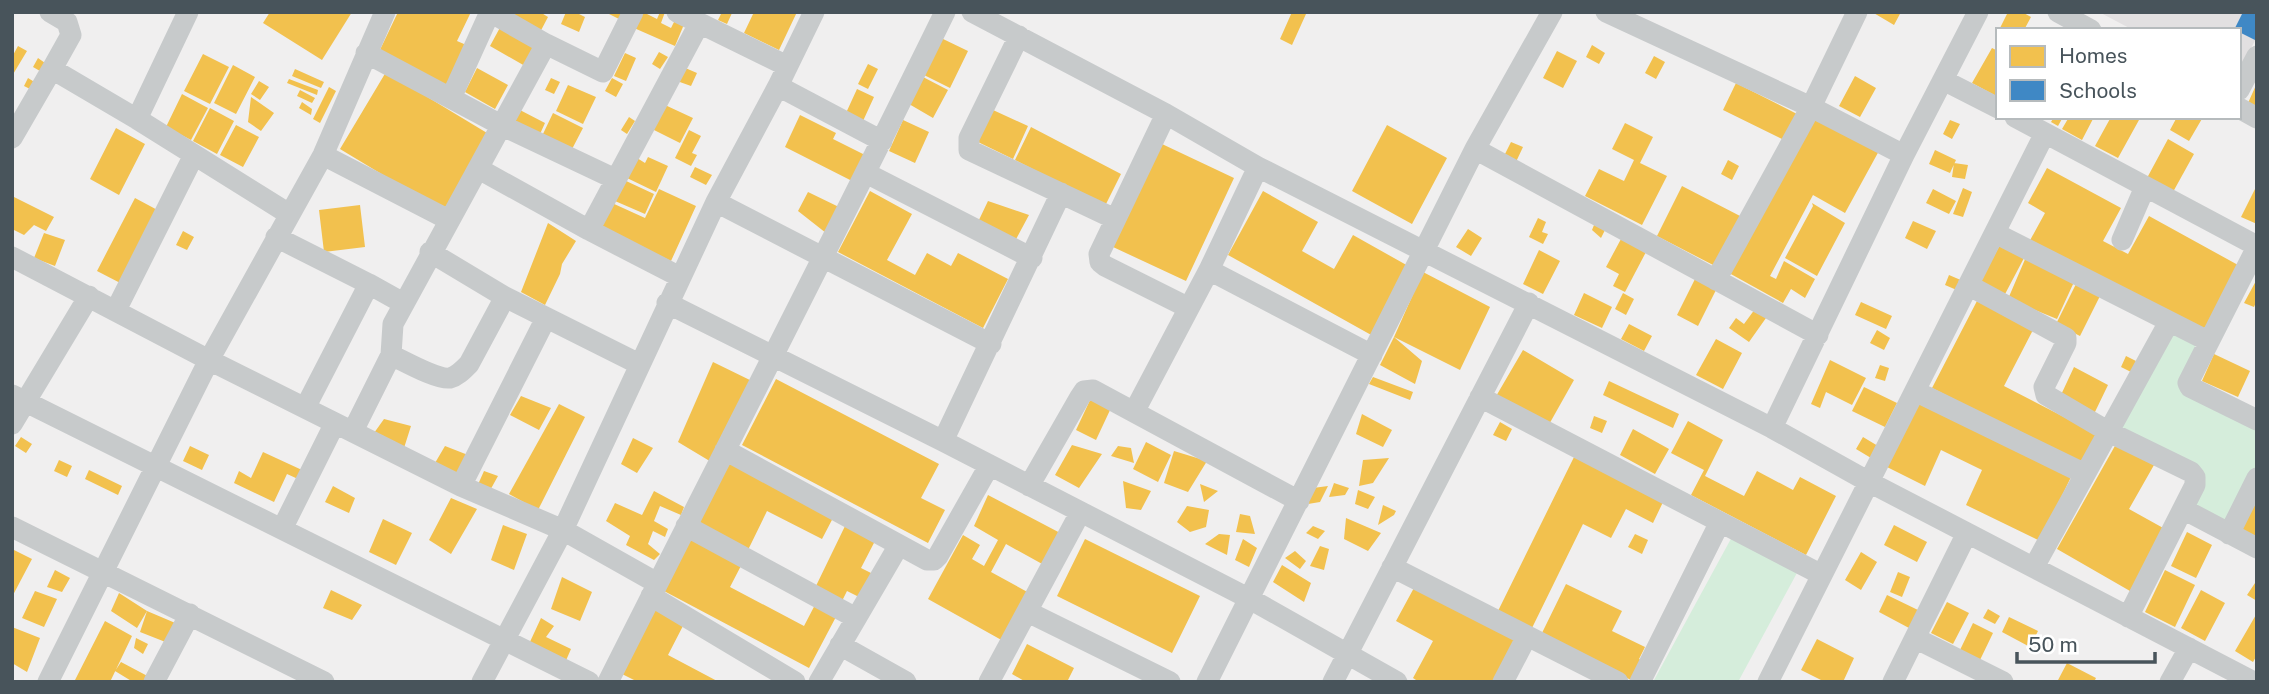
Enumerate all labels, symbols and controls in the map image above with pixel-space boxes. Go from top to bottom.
legend [1996,28,2241,119]
text: Homes [2059,43,2127,68]
text: Schools [2059,78,2137,103]
scale bar [2017,620,2155,664]
text: 50 m [2028,632,2078,657]

